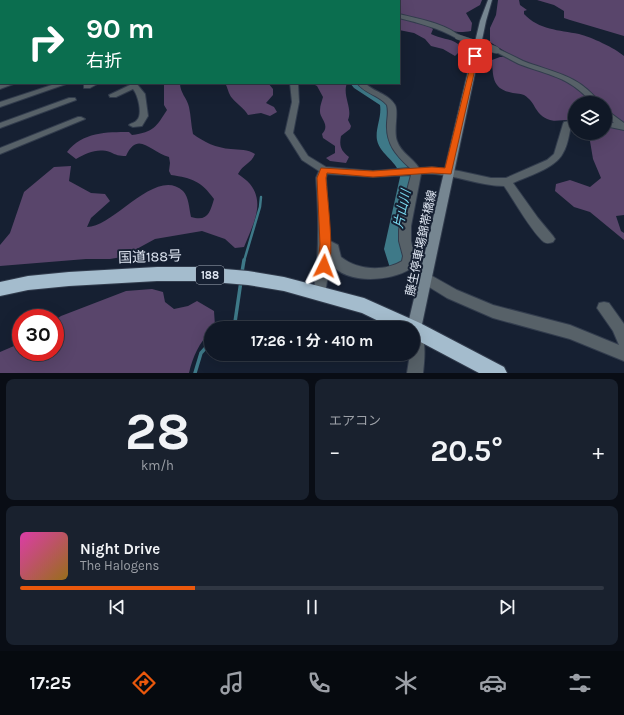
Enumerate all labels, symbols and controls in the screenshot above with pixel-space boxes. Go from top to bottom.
text: 90 m [86,12,154,45]
icon: right [20,16,72,68]
pin [458,39,492,73]
icon: arrive [464,45,486,67]
text: 右折 [86,50,122,72]
map controls [568,96,612,140]
button: layers [568,96,612,140]
water label: 片山川 [391,186,414,230]
street label: 藤生停車場錦帯橋線 [403,189,439,297]
position arrow [303,245,345,287]
street label: 国道188号 [118,247,182,267]
road number: 188 [196,266,224,284]
speed limit sign: 30 [12,309,64,361]
text: 17:26 · 1 分 · 410 m [251,332,373,350]
text: 28 [125,401,190,462]
text: エアコン [329,413,381,428]
text: 20.5° [430,433,503,469]
text: − [329,439,341,465]
text: + [592,439,604,465]
text: km/h [141,458,174,473]
text: Night Drive [80,540,160,558]
text: The Halogens [80,558,159,573]
icon: previous [106,596,128,618]
icon: pause [301,596,323,618]
icon: next [496,596,518,618]
icon: directions [130,669,158,697]
icon: music [218,669,246,697]
icon: phone [305,669,333,697]
icon: climate [392,669,420,697]
icon: car [479,669,507,697]
icon: filters [566,669,594,697]
text: 17:25 [30,672,71,694]

